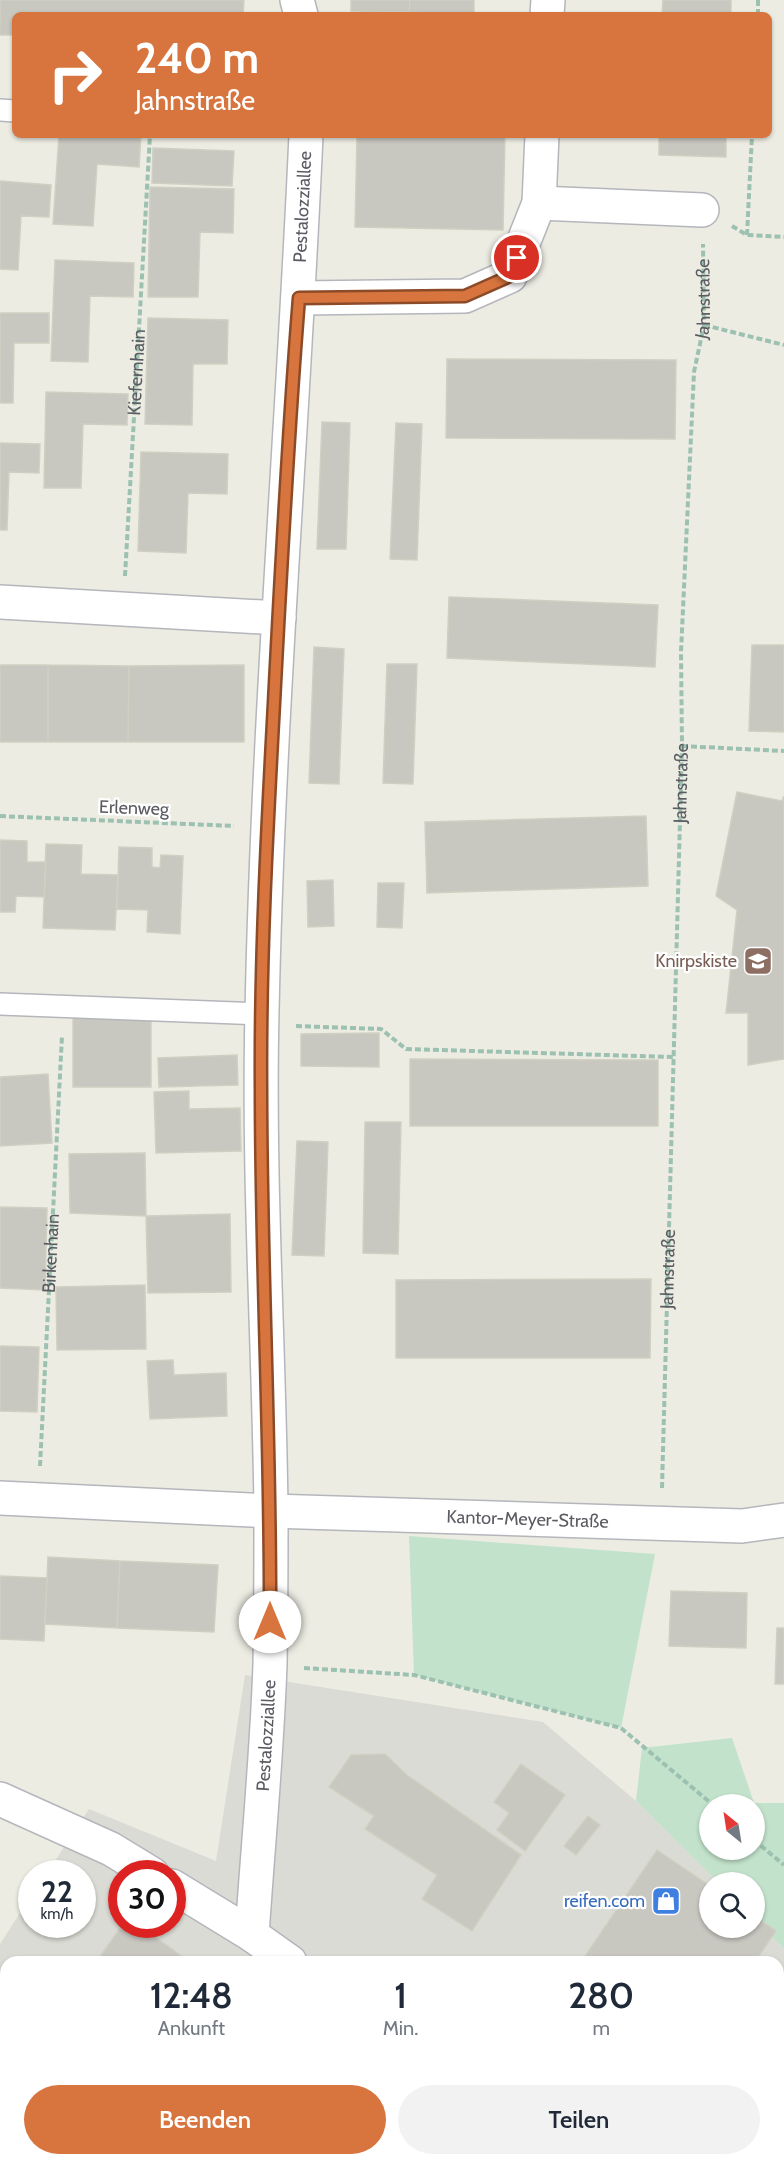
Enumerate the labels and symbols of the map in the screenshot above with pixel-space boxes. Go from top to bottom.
street label: Pestalozziallee [289,151,316,263]
pin [491,232,542,283]
street label: Jahnstraße [690,258,715,342]
street label: Kiefernhain [123,328,150,416]
street label: Jahnstraße [669,743,693,825]
street label: Erlenweg [99,796,170,820]
school or university icon: Knirpskiste [742,945,774,977]
place label: Knirpskiste [655,950,737,972]
street label: Birkenhain [38,1213,64,1293]
street label: Jahnstraße [656,1229,680,1310]
street label: Kantor-Meyer-Straße [446,1506,609,1533]
position arrow [238,1590,302,1654]
street label: Pestalozziallee [252,1679,280,1792]
north arrow [699,1794,765,1860]
speed limit sign: 30 [108,1860,186,1938]
shop icon: reifen.com [650,1885,682,1917]
place label: reifen.com [564,1890,645,1912]

